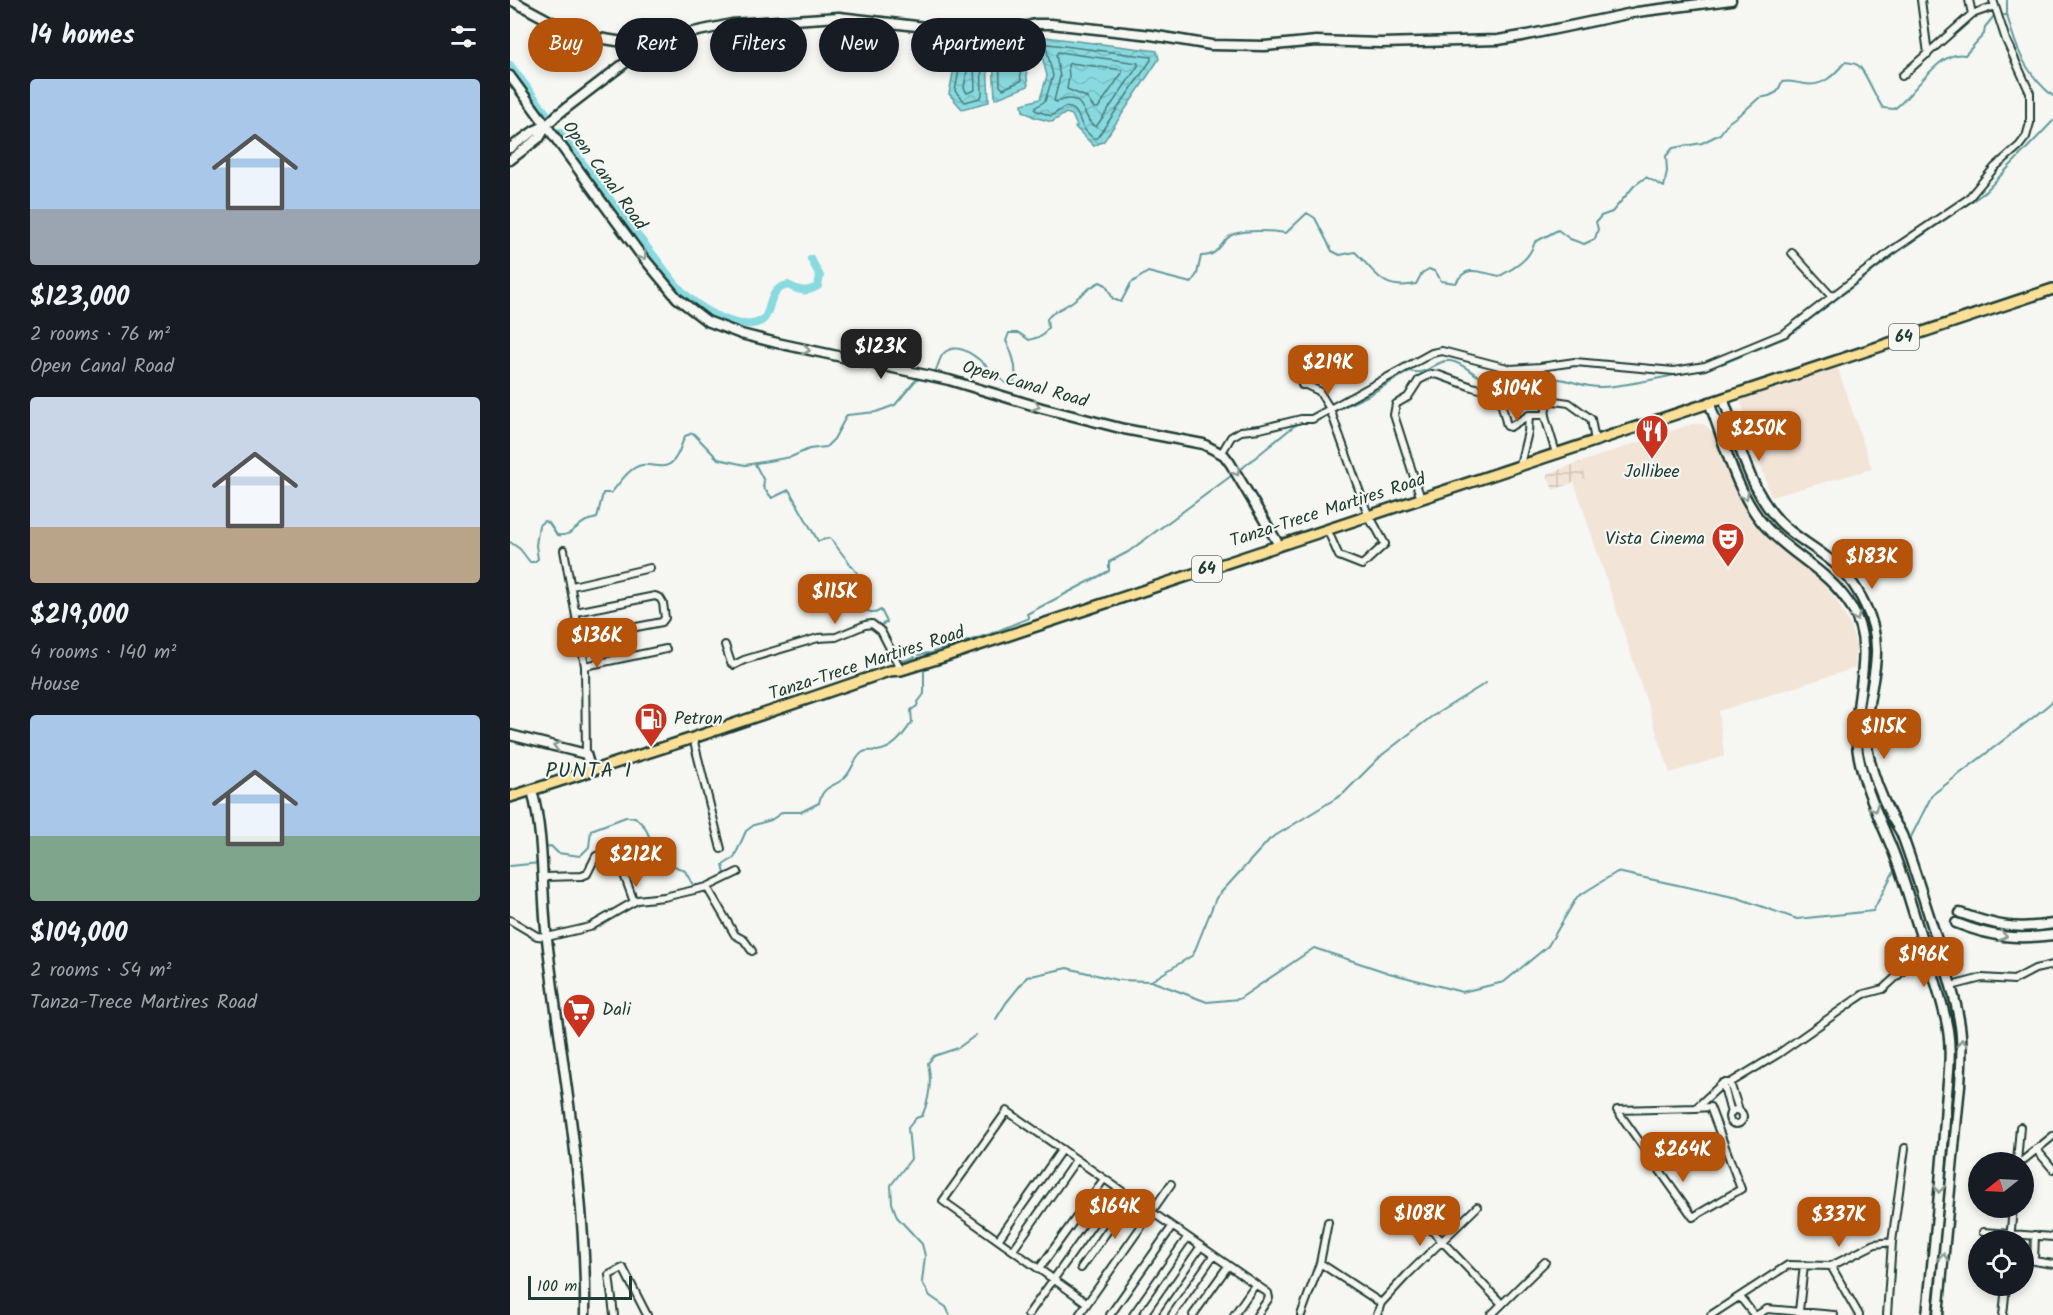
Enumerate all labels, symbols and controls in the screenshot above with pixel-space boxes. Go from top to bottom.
text: 14 homes [30,15,135,57]
chip: Buy [528,18,603,72]
chip: Rent [615,18,698,72]
chip: Filters [710,18,807,72]
chip: New [819,18,899,72]
chip: Apartment [911,18,1046,72]
icon: filters [447,20,480,53]
street label: Open Canal Road [554,115,654,238]
icon: home [201,118,309,226]
one-way arrow [636,250,647,261]
text: $123,000 [30,277,129,319]
text: 2 rooms · 76 m² [30,319,170,351]
road number: 64 [1889,324,1919,350]
pin: $123K [839,329,923,380]
text: $123K [855,332,907,364]
one-way arrow [801,343,811,356]
pin: $219K [1286,345,1370,396]
text: $219K [1302,348,1354,380]
text: Open Canal Road [30,351,174,383]
street label: Open Canal Road [959,353,1092,417]
pin: $104K [1475,371,1559,422]
text: $104K [1491,374,1543,406]
one-way arrow [1030,399,1041,411]
pin: $250K [1717,411,1801,462]
restaurant icon: Jollibee [1634,413,1670,460]
text: $250K [1731,414,1787,446]
icon: home [201,436,309,544]
place label: Jollibee [1624,458,1680,487]
street label: Tanza-Trece Martires Road [1226,465,1431,556]
one-way arrow [1228,466,1240,476]
one-way arrow [1738,490,1750,501]
theatre icon: Vista Cinema [1710,521,1746,568]
place label: Vista Cinema [1605,525,1705,554]
pin: $183K [1830,539,1914,590]
text: $183K [1846,542,1898,574]
road number: 64 [1192,556,1222,582]
pin: $115K [793,574,877,625]
text: $115K [812,577,858,609]
text: $219,000 [30,595,128,637]
one-way arrow [1849,611,1861,622]
pin: $136K [555,618,639,669]
street label: Tanza-Trece Martires Road [765,618,970,709]
text: $136K [571,621,623,653]
text: 4 rooms · 140 m² [30,637,176,669]
text: House [30,669,80,701]
fuel station icon: Petron [633,701,669,748]
place label: Petron [674,705,723,734]
pin: $115K [1842,709,1926,760]
text: $115K [1861,712,1907,744]
one-way arrow [552,740,562,753]
icon: home [201,754,309,862]
district label: PUNTA I [545,755,633,788]
one-way arrow [1867,802,1880,812]
pin: $212K [594,837,678,888]
text: $212K [609,840,663,872]
text: $104,000 [30,913,128,955]
one-way arrow [1999,930,2008,942]
pin: $196K [1882,937,1966,988]
text: $196K [1899,940,1949,972]
text: 2 rooms · 54 m² [30,955,171,987]
text: Tanza-Trece Martires Road [30,987,257,1019]
supermarket icon: Dali [561,992,597,1039]
place label: Dali [602,996,631,1025]
one-way arrow [1955,1039,1968,1048]
pin: $264K [1641,1132,1725,1183]
text: $264K [1654,1135,1712,1167]
north arrow [1968,1152,2034,1218]
map controls [1968,1152,2034,1296]
one-way arrow [1933,1185,1946,1194]
pin: $164K [1073,1189,1157,1240]
text: $164K [1089,1192,1141,1224]
pin: $108K [1378,1196,1462,1247]
pin: $337K [1797,1197,1881,1248]
text: $108K [1394,1199,1446,1231]
text: $337K [1811,1200,1867,1232]
button: locate [1968,1230,2034,1296]
one-way arrow [1936,1252,1949,1261]
scale bar [528,1273,632,1300]
text: 100 m [537,1274,577,1299]

